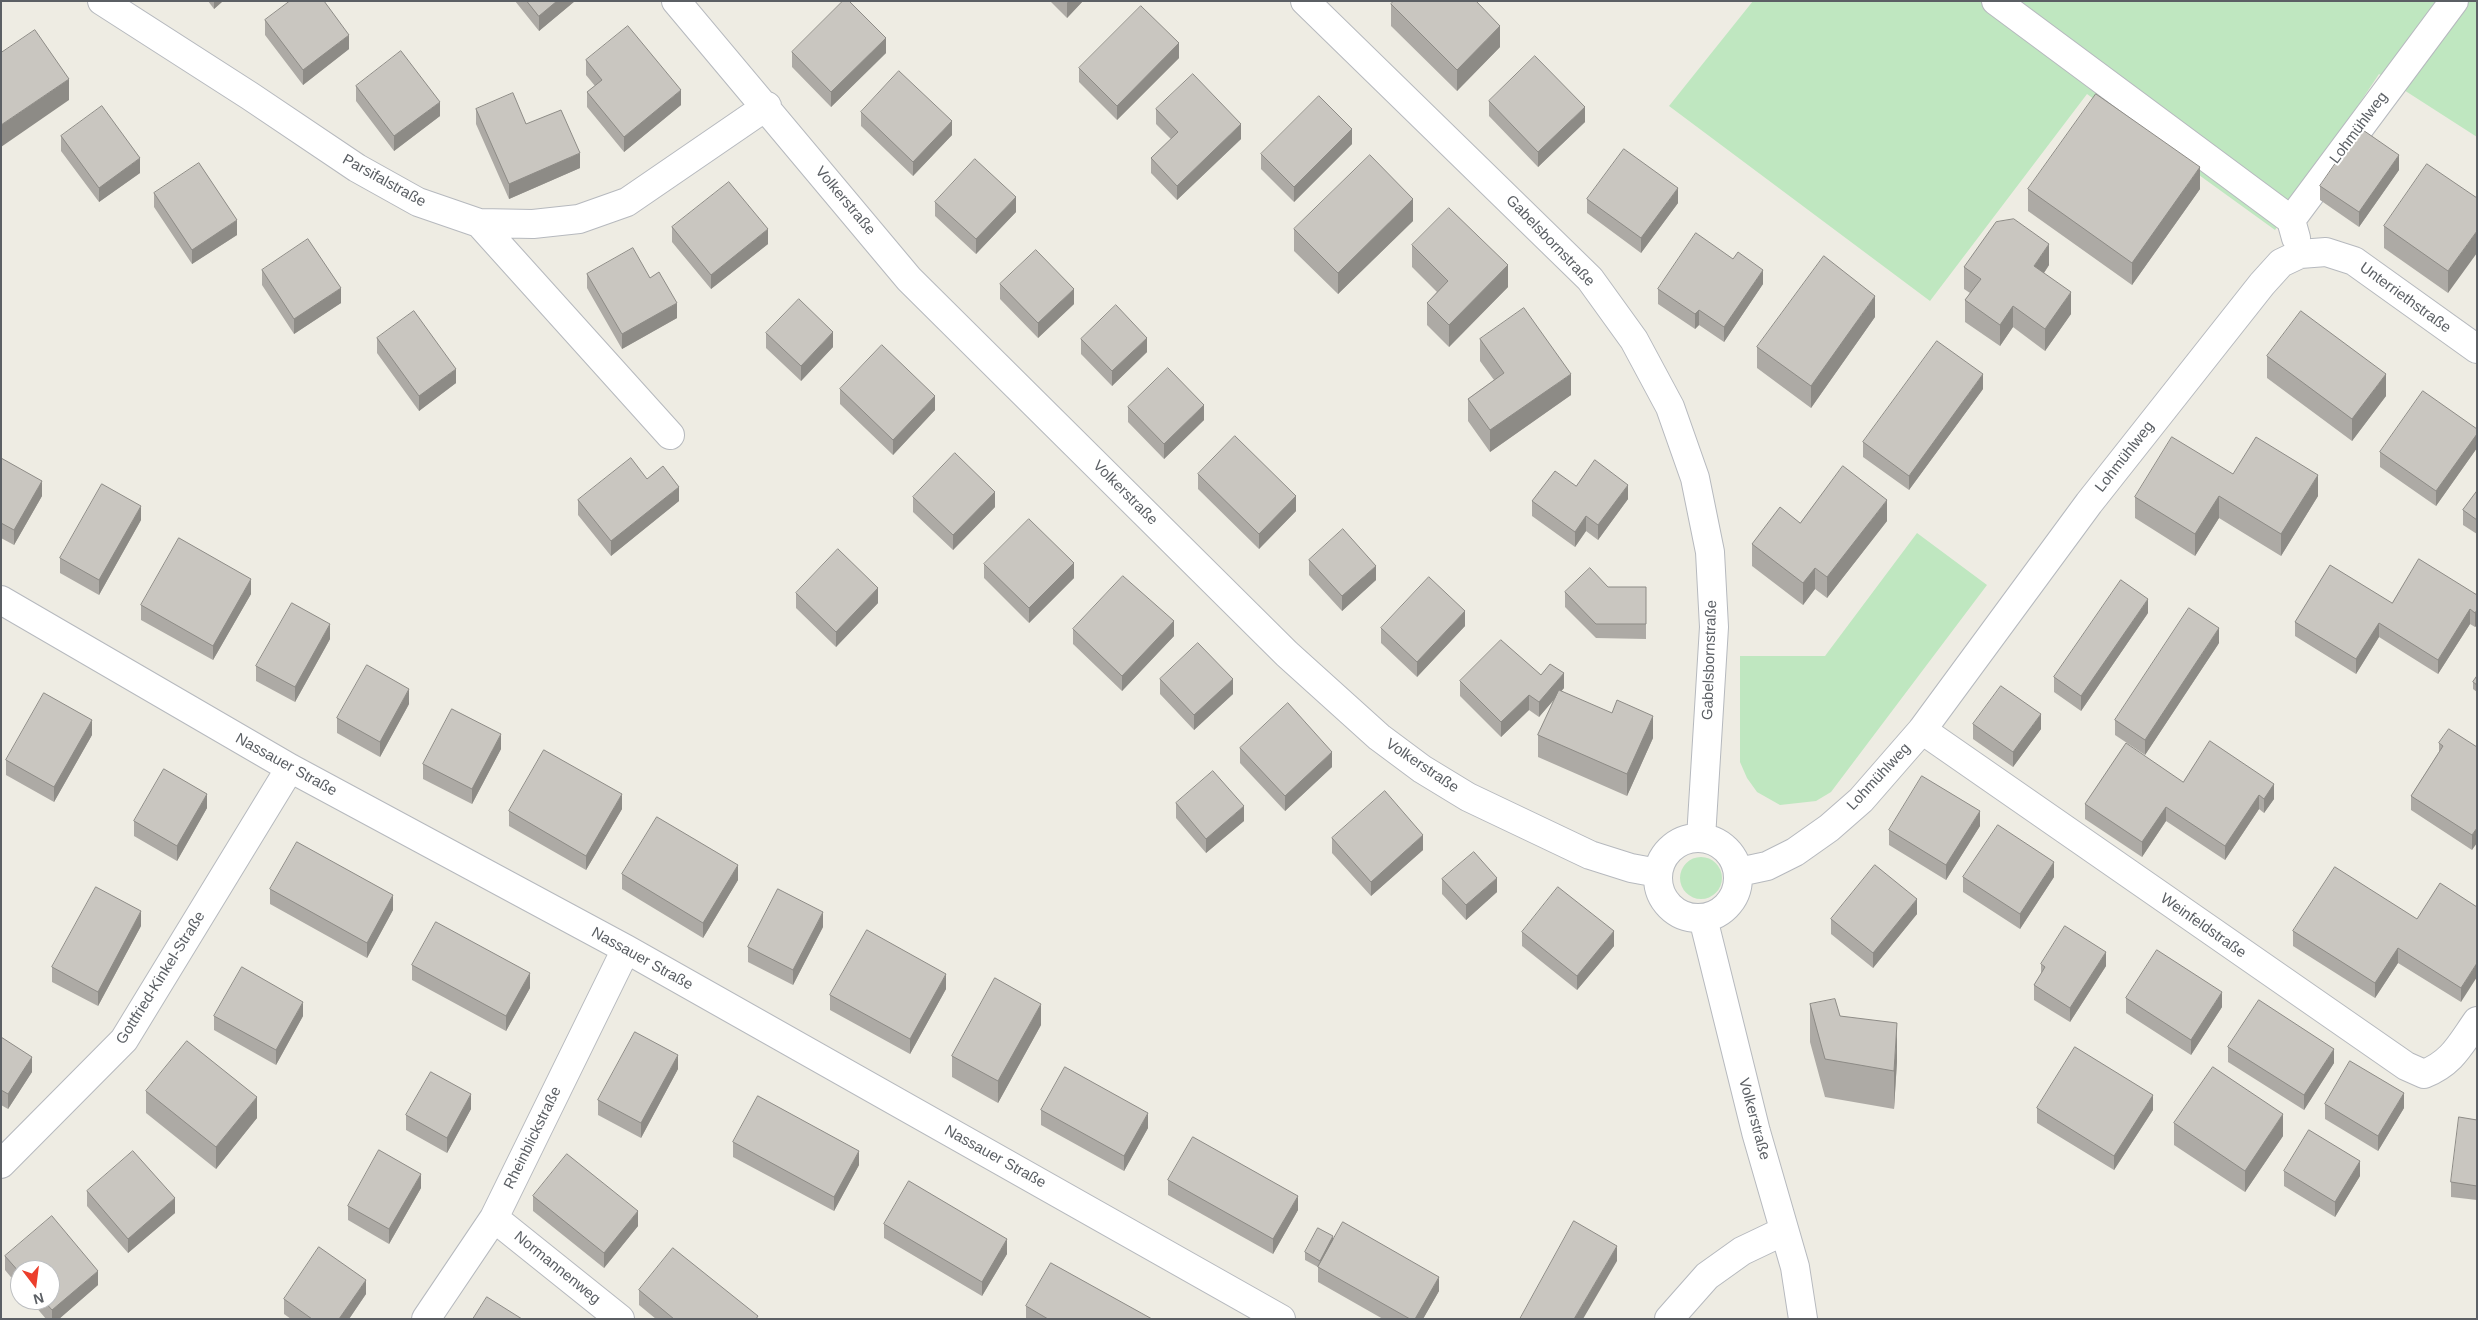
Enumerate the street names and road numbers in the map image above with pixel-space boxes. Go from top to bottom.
street label: Lohmühlweg [2326,89,2392,167]
street label: Parsifalstraße [339,151,429,211]
street label: Volkerstraße [811,163,879,239]
street label: Gabelsbornstraße [1502,192,1598,290]
street label: Unterriethstraße [2356,259,2454,337]
street label: Lohmühlweg [2092,418,2158,496]
street label: Volkerstraße [1089,457,1161,529]
street label: Gabelsbornstraße [1699,600,1721,720]
street label: Nassauer Straße [232,730,340,800]
street label: Volkerstraße [1382,735,1462,797]
street label: Lohmühlweg [1843,740,1915,814]
street label: Weinfeldstraße [2157,890,2249,962]
street label: Gottfried-Kinkel-Straße [113,908,209,1048]
street label: Nassauer Straße [588,924,696,994]
street label: Volkerstraße [1734,1076,1774,1162]
street label: Rheinblickstraße [500,1084,566,1192]
street label: Nassauer Straße [941,1122,1049,1192]
street label: Normannenweg [510,1228,604,1308]

